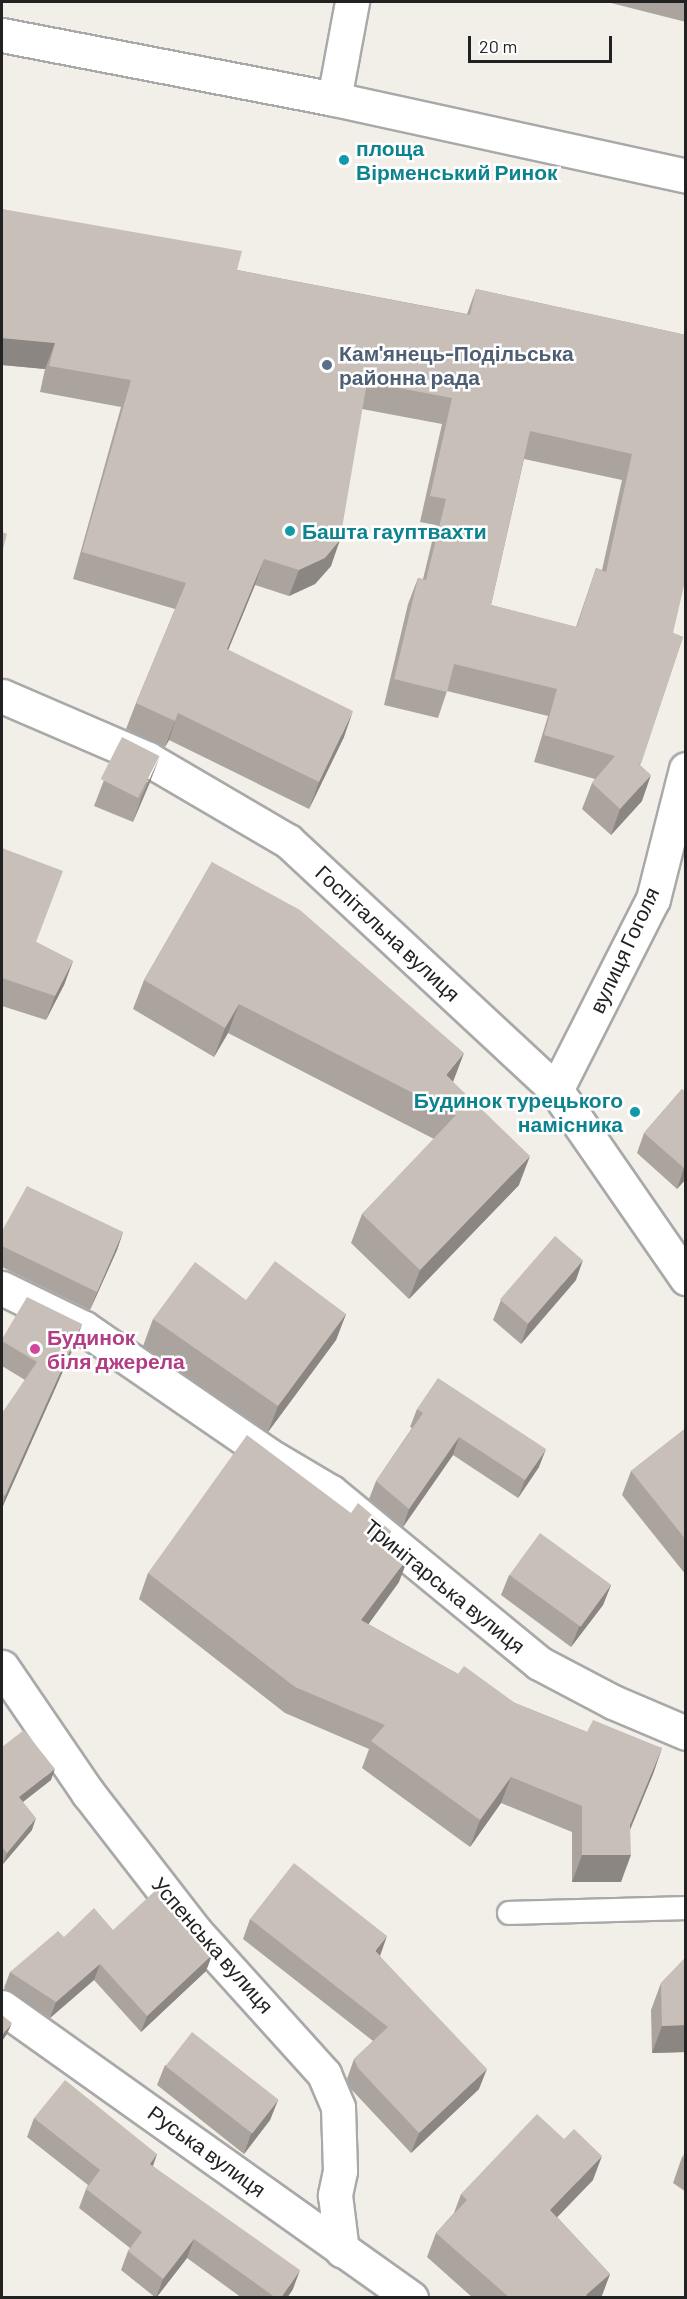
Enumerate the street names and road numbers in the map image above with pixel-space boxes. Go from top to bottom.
street label: Госпітальна вулиця [311,860,465,1006]
street label: вулиця Гоголя [584,883,664,1017]
street label: Тринітарська вулиця [360,1514,530,1658]
street label: Успенська вулиця [147,1872,279,2018]
street label: Руська вулиця [143,2100,271,2202]

